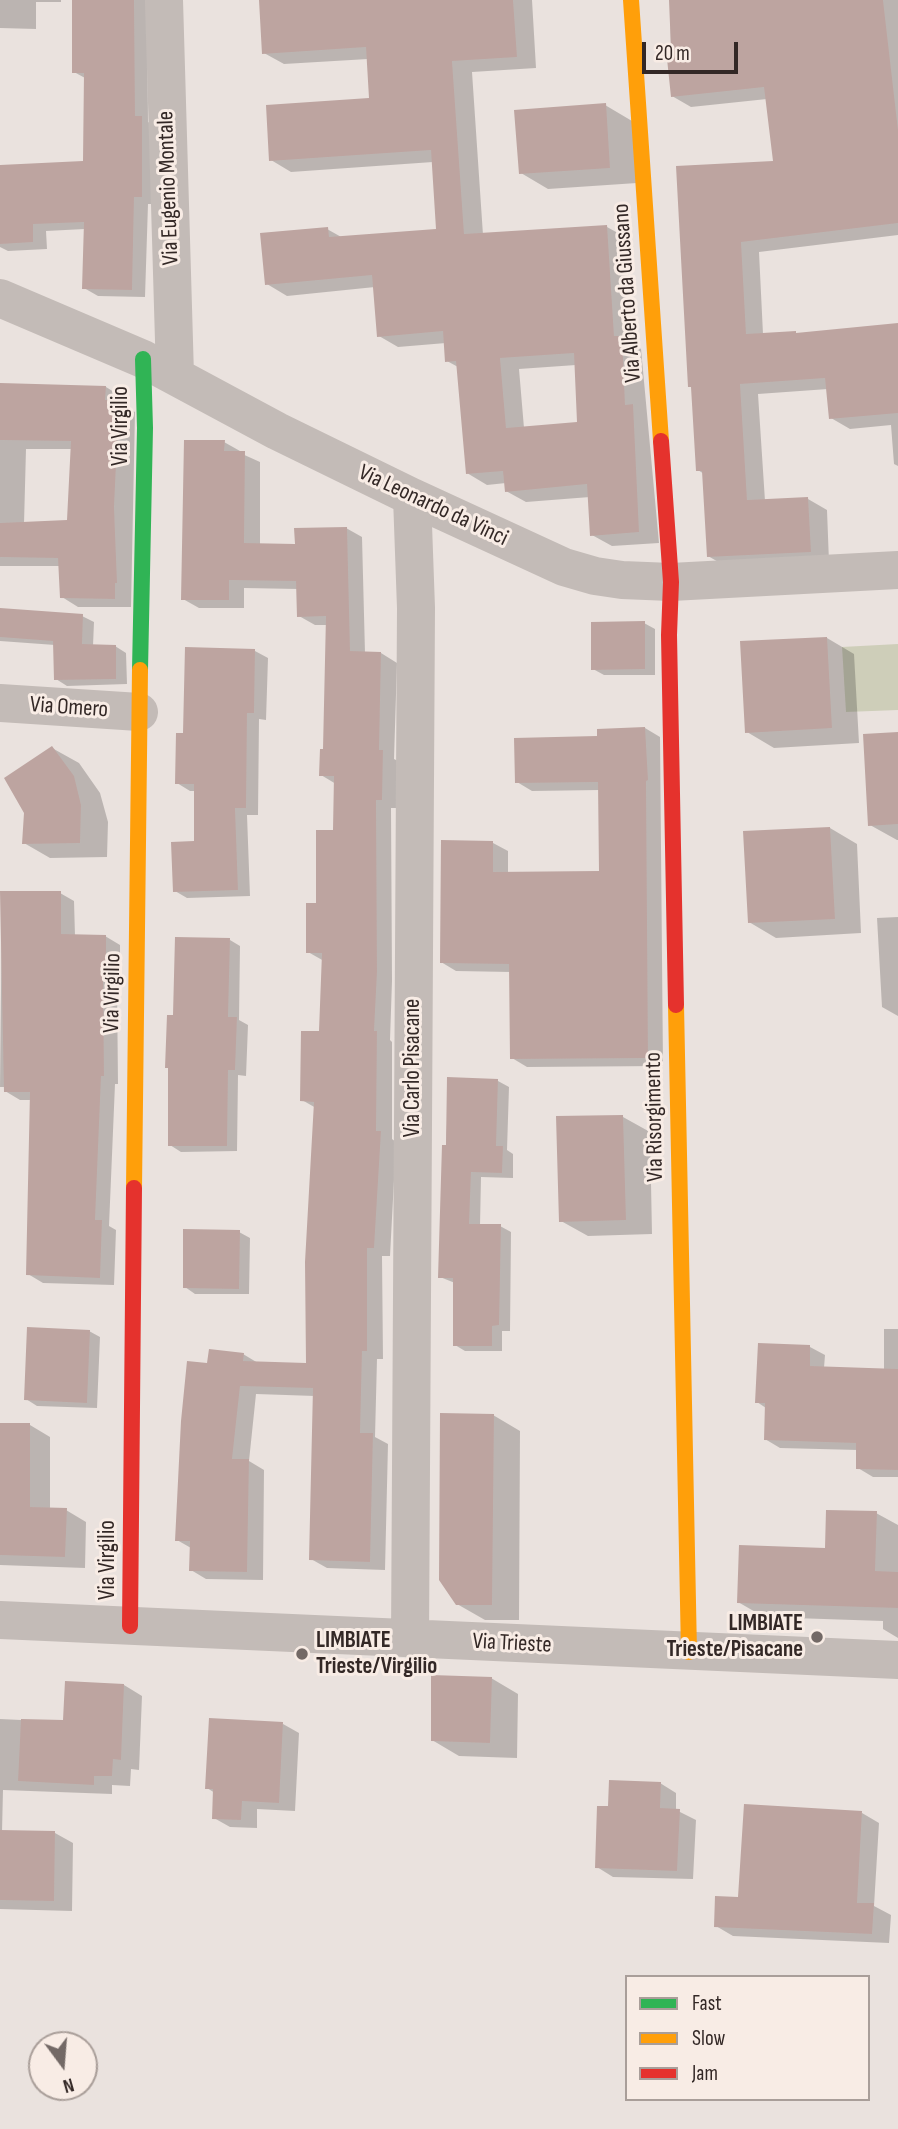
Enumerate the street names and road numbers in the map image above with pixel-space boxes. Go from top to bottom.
street label: Via Eugenio Montale [153,110,185,266]
street label: Via Alberto da Giussano [608,203,648,383]
street label: Via Virgilio [107,386,135,466]
street label: Via Leonardo da Vinci [354,459,512,553]
street label: Via Omero [29,692,109,724]
street label: Via Virgilio [99,953,127,1033]
street label: Via Carlo Pisacane [399,999,427,1137]
street label: Via Risorgimento [640,1052,670,1182]
street label: Via Virgilio [94,1520,122,1600]
street label: Via Trieste [472,1628,552,1660]

